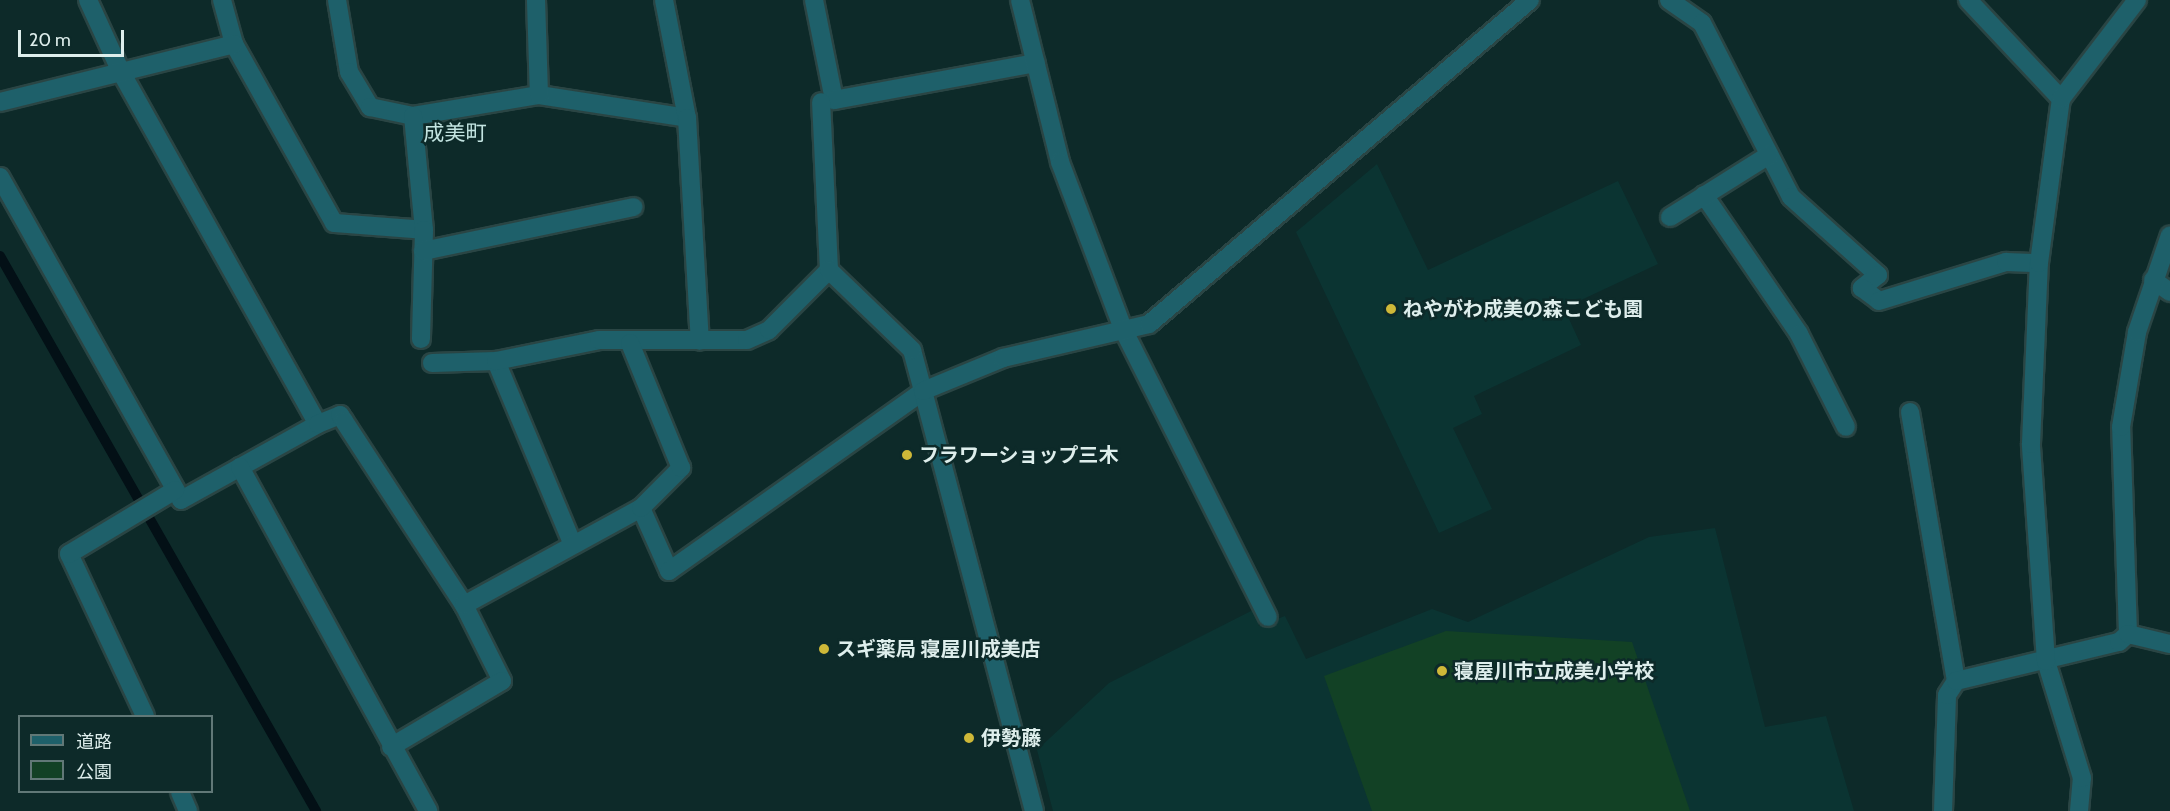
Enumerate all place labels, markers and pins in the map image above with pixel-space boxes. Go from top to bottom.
place label: ねやがわ成美の森こども園 [1403,297,1643,321]
marker: ねやがわ成美の森こども園 [1384,302,1398,316]
place label: フラワーショップ三木 [919,443,1119,467]
marker: フラワーショップ三木 [900,448,914,462]
place label: スギ薬局 寝屋川成美店 [836,637,1040,661]
marker: スギ薬局 寝屋川成美店 [817,642,831,656]
place label: 寝屋川市立成美小学校 [1454,659,1654,683]
marker: 寝屋川市立成美小学校 [1435,664,1449,678]
place label: 伊勢藤 [981,726,1041,750]
marker: 伊勢藤 [962,731,976,745]

